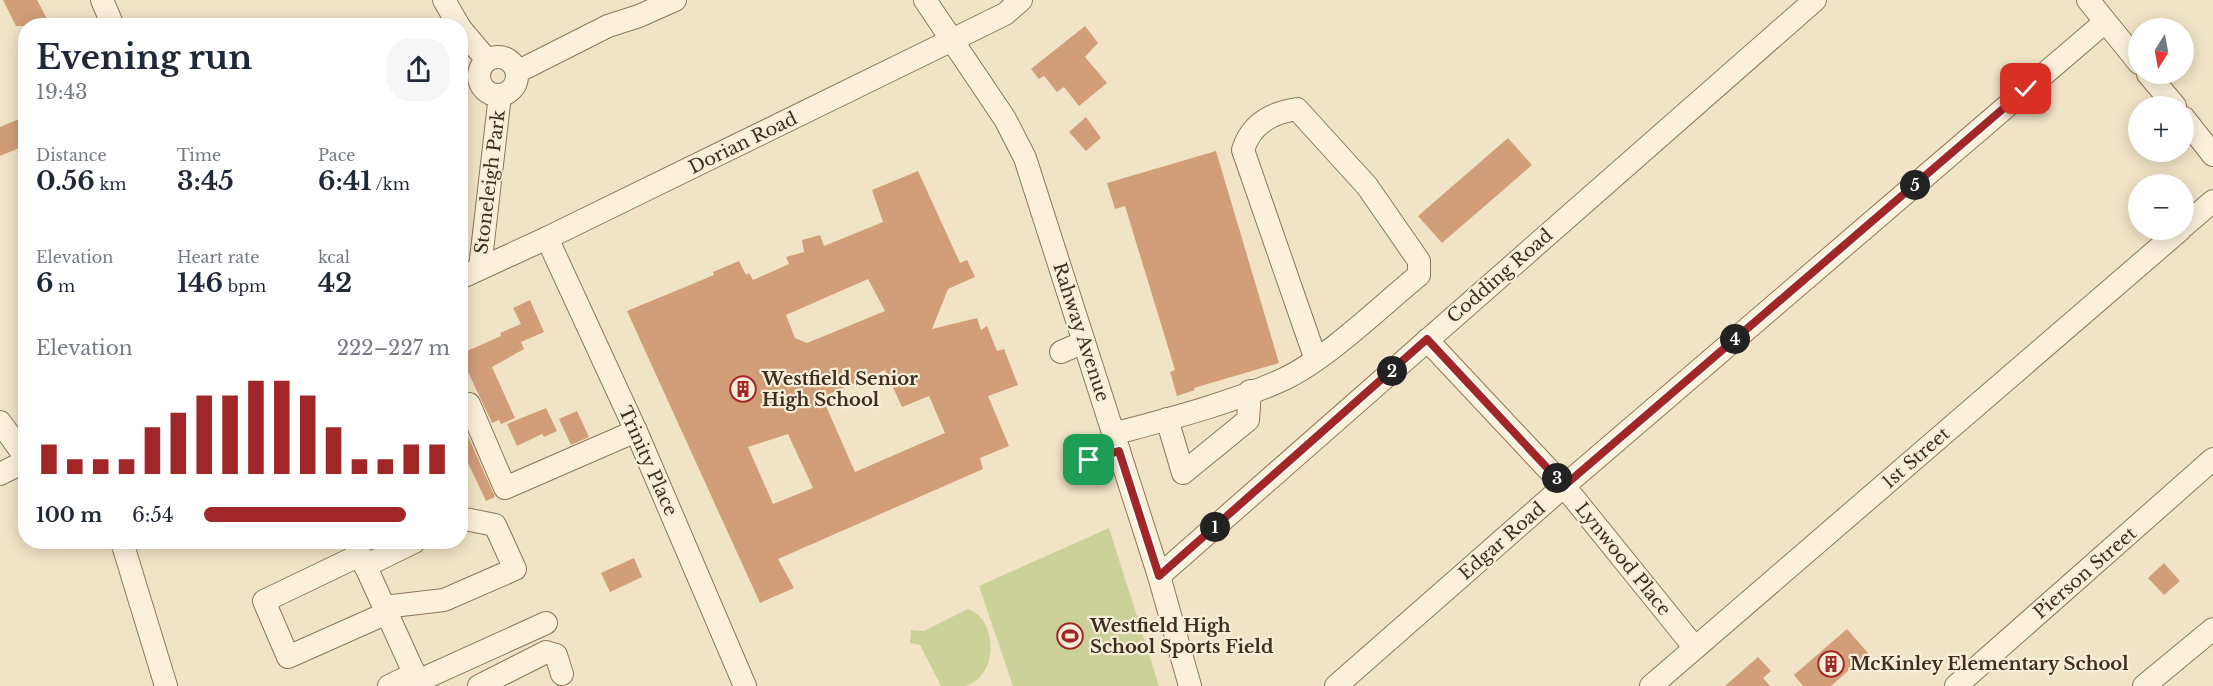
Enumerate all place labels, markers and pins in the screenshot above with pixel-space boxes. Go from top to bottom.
pin [2000,63,2051,114]
pin: 5 [1900,170,1930,200]
pin: 4 [1720,324,1750,354]
pin: 2 [1377,356,1407,386]
place label: Westfield Senior High School [761,368,918,411]
building icon: Westfield Senior High School [728,374,758,404]
pin [1063,434,1114,485]
pin: 3 [1542,463,1572,493]
pin: 1 [1200,512,1230,542]
place label: Westfield High School Sports Field [1089,615,1274,658]
sports icon: Westfield High School Sports Field [1055,621,1085,651]
building icon: McKinley Elementary School [1816,649,1846,679]
place label: McKinley Elementary School [1850,653,2129,675]

